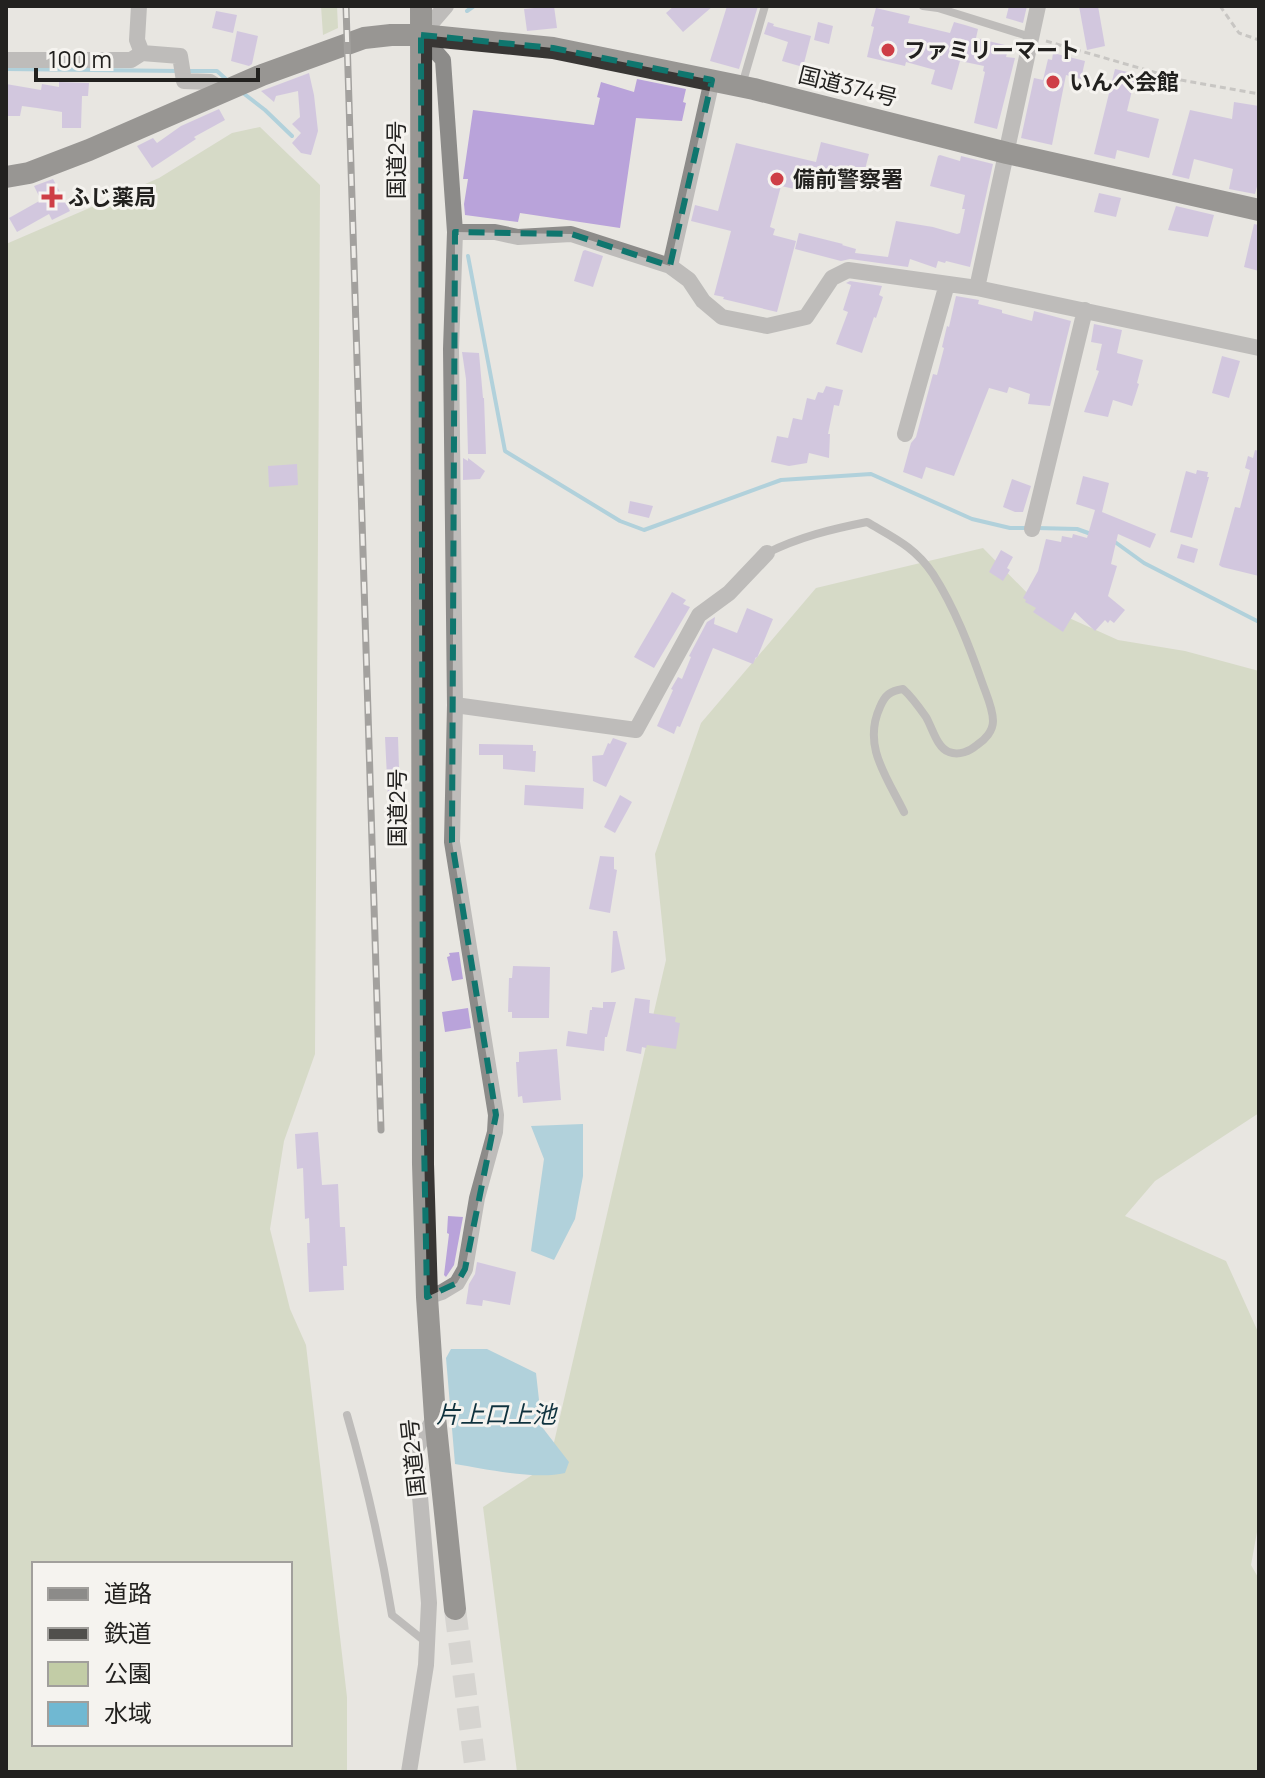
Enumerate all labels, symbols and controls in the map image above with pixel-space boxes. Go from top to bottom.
scale bar [36,32,258,82]
place label: ファミリーマート [904,35,1080,65]
marker: ファミリーマート [879,41,897,59]
text: 100 m [48,42,112,75]
street label: 国道374号 [795,59,901,113]
place label: いんべ会館 [1069,67,1179,97]
marker: いんべ会館 [1044,73,1062,91]
street label: 国道2号 [381,121,411,199]
place label: 備前警察署 [793,164,903,194]
marker: 備前警察署 [768,170,786,188]
place label: ふじ薬局 [68,182,156,212]
marker: ふじ薬局 [43,188,61,206]
street label: 国道2号 [382,769,412,847]
water label: 片上口上池 [436,1397,558,1430]
street label: 国道2号 [394,1417,432,1499]
legend [32,1562,292,1746]
text: 道路 [104,1576,152,1609]
text: 鉄道 [104,1616,152,1649]
text: 公園 [104,1656,152,1689]
text: 水域 [104,1696,152,1729]

